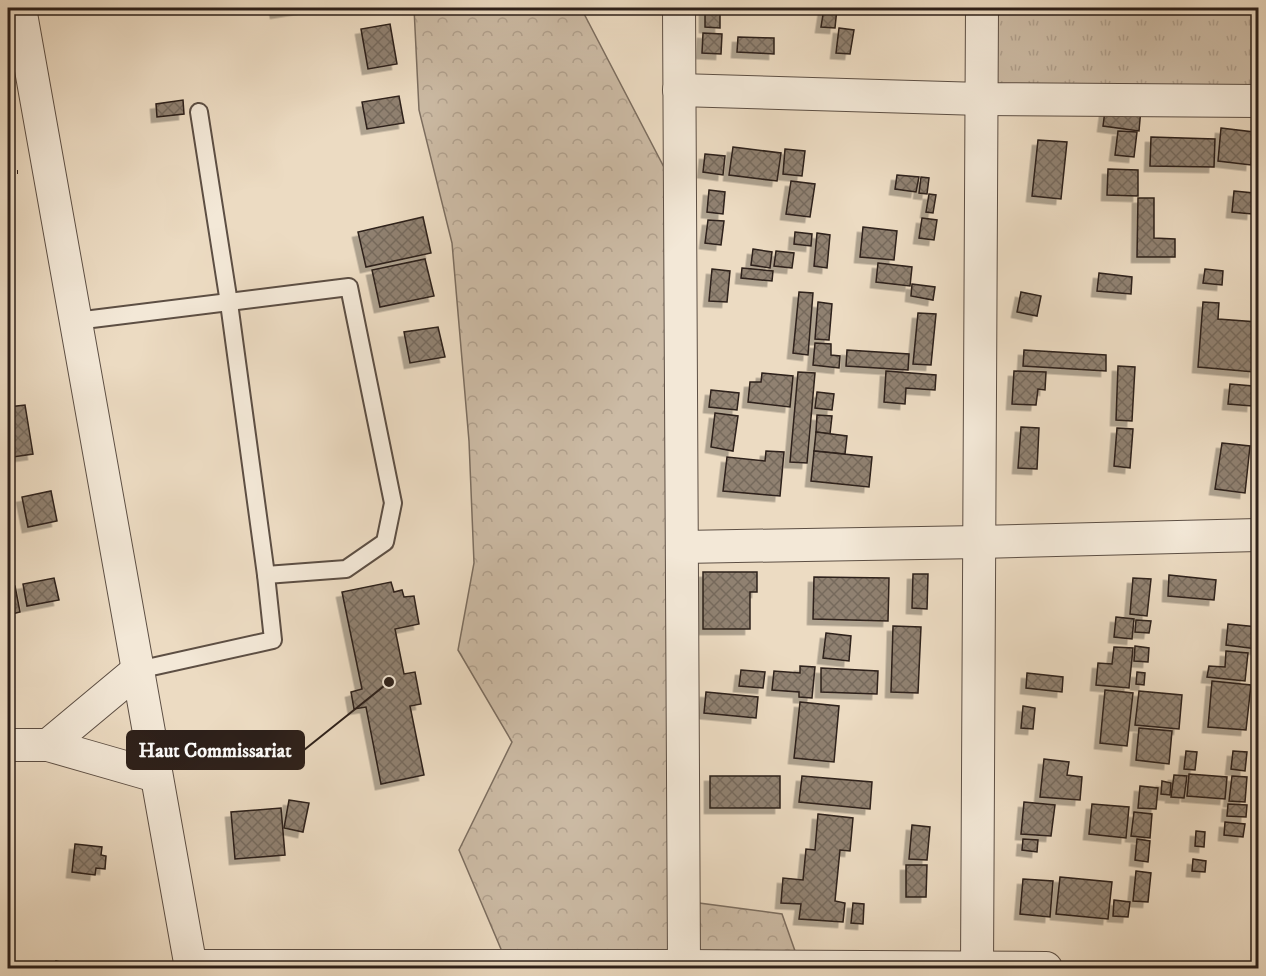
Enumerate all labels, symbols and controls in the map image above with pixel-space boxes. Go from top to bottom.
callout: Haut Commissariat [127,731,304,769]
text: Haut Commissariat [138,739,292,764]

